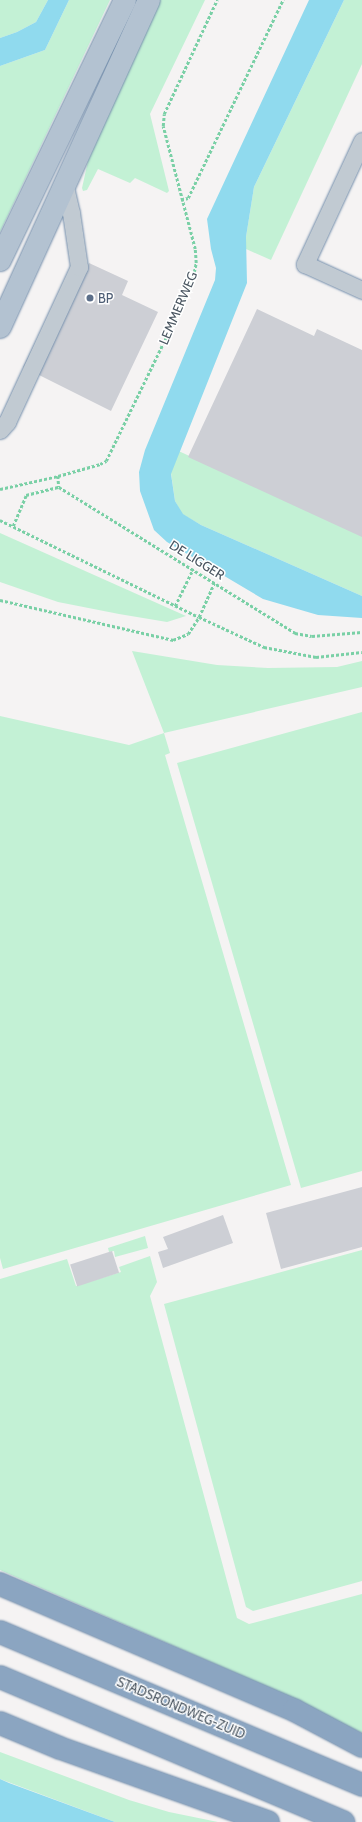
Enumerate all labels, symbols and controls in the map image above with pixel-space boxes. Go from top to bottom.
street label: LEMMERWEG [156,269,200,347]
place label: BP [98,290,113,306]
marker: BP [85,293,95,303]
street label: DE LIGGER [167,537,227,583]
street label: STADSRONDWEG-ZUID [114,1674,248,1742]

